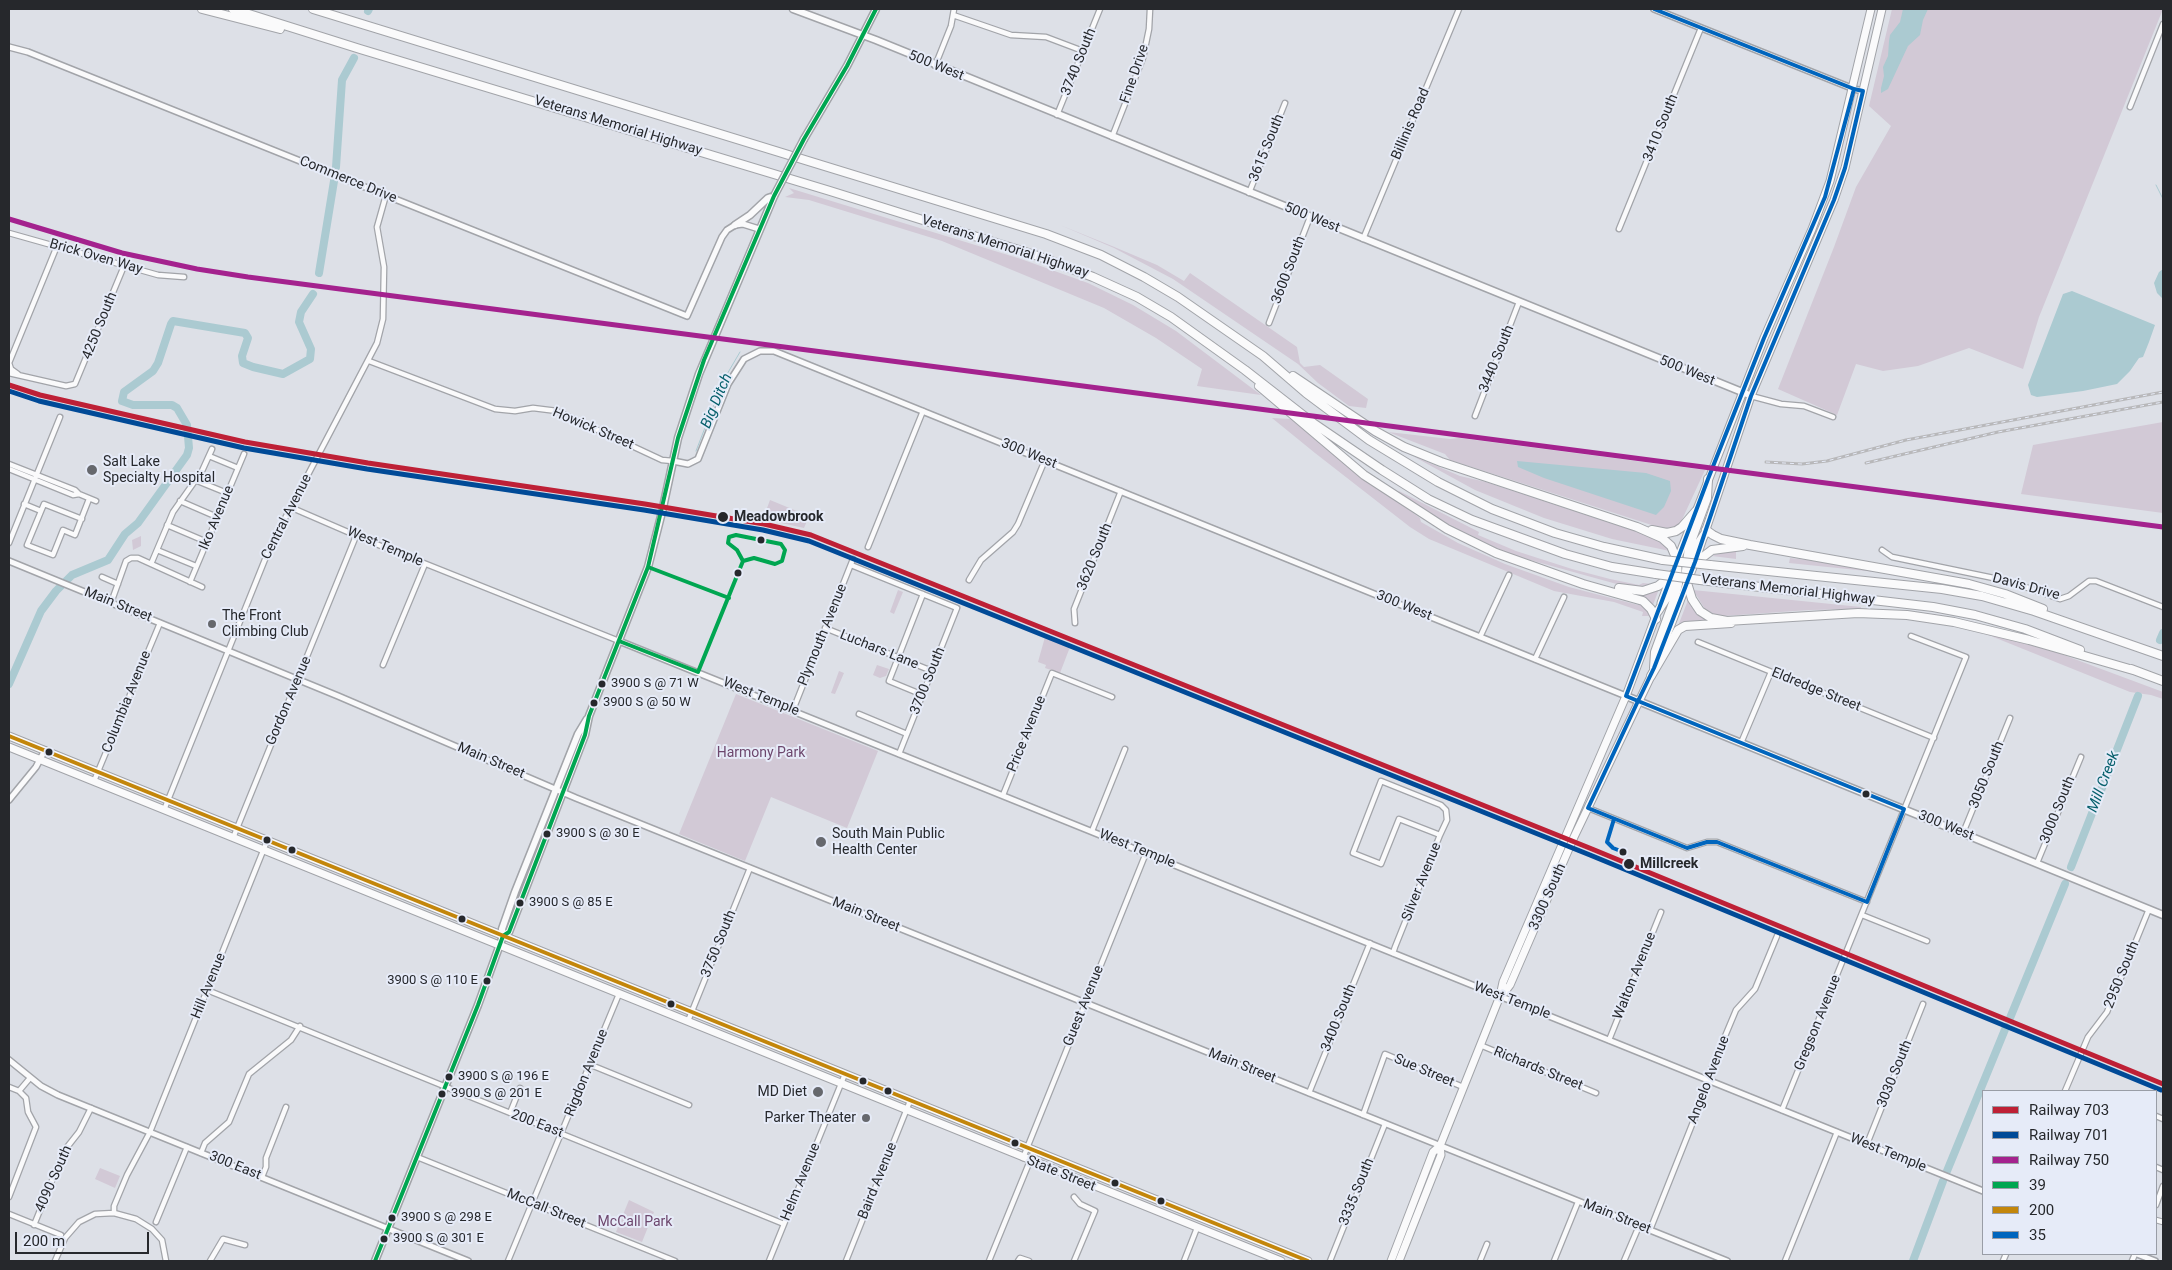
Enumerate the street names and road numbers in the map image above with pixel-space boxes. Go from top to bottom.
street label: 3740 South [1058,26,1100,98]
street label: Fine Drive [1117,42,1153,106]
street label: 500 West [906,47,966,85]
street label: Billinis Road [1388,86,1434,162]
street label: Veterans Memorial Highway [532,92,704,160]
street label: 3410 South [1640,92,1682,164]
street label: 3615 South [1246,112,1288,184]
street label: Commerce Drive [297,153,399,207]
street label: 500 West [1282,199,1342,237]
street label: Veterans Memorial Highway [919,212,1091,282]
street label: 3600 South [1268,234,1310,306]
street label: Brick Oven Way [48,236,144,278]
street label: 4250 South [79,290,121,362]
street label: 3440 South [1476,323,1518,395]
street label: 500 West [1657,352,1717,390]
street label: Howick Street [550,404,636,454]
street label: 300 West [999,435,1059,473]
street label: Central Avenue [258,471,316,563]
street label: Iko Avenue [196,483,238,553]
street label: 3620 South [1074,521,1116,593]
street label: West Temple [344,523,426,571]
street label: Davis Drive [1990,570,2062,604]
street label: Veterans Memorial Highway [1700,571,1876,609]
street label: Plymouth Avenue [795,582,851,688]
street label: Main Street [82,584,154,626]
street label: 300 West [1374,587,1434,625]
street label: Luchars Lane [837,627,921,673]
street label: 3700 South [907,645,949,717]
street label: Columbia Avenue [99,648,155,756]
street label: Gordon Avenue [263,654,315,748]
street label: Eldredge Street [1769,664,1863,716]
street label: West Temple [720,674,802,720]
street label: Price Avenue [1004,693,1050,775]
street label: Main Street [455,739,527,783]
street label: 3050 South [1966,739,2008,811]
street label: 3000 South [2037,774,2079,846]
street label: 300 West [1916,807,1976,845]
street label: West Temple [1096,826,1178,872]
street label: Silver Avenue [1399,840,1445,924]
street label: 3300 South [1526,861,1570,933]
street label: Main Street [830,894,902,936]
street label: 3750 South [698,908,740,980]
street label: Walton Avenue [1610,930,1660,1022]
street label: 2950 South [2101,939,2143,1011]
street label: Hill Avenue [188,951,230,1021]
street label: Guest Avenue [1060,963,1108,1049]
street label: Gregson Avenue [1791,973,1845,1073]
street label: West Temple [1471,979,1553,1023]
street label: 3400 South [1318,982,1360,1054]
street label: Rigdon Avenue [562,1027,612,1119]
street label: Angelo Avenue [1685,1034,1733,1126]
street label: 3030 South [1874,1038,1916,1110]
street label: Richards Street [1491,1043,1585,1095]
street label: Main Street [1206,1045,1278,1087]
street label: Sue Street [1391,1051,1457,1091]
street label: 200 East [509,1106,565,1142]
street label: West Temple [1847,1130,1929,1176]
street label: Baird Avenue [855,1140,901,1222]
street label: Helm Avenue [778,1141,824,1223]
street label: 4090 South [32,1143,76,1215]
street label: 300 East [207,1148,263,1184]
street label: State Street [1024,1153,1098,1195]
street label: 3335 South [1336,1156,1378,1228]
street label: McCall Street [504,1186,588,1232]
street label: Main Street [1581,1196,1653,1238]

